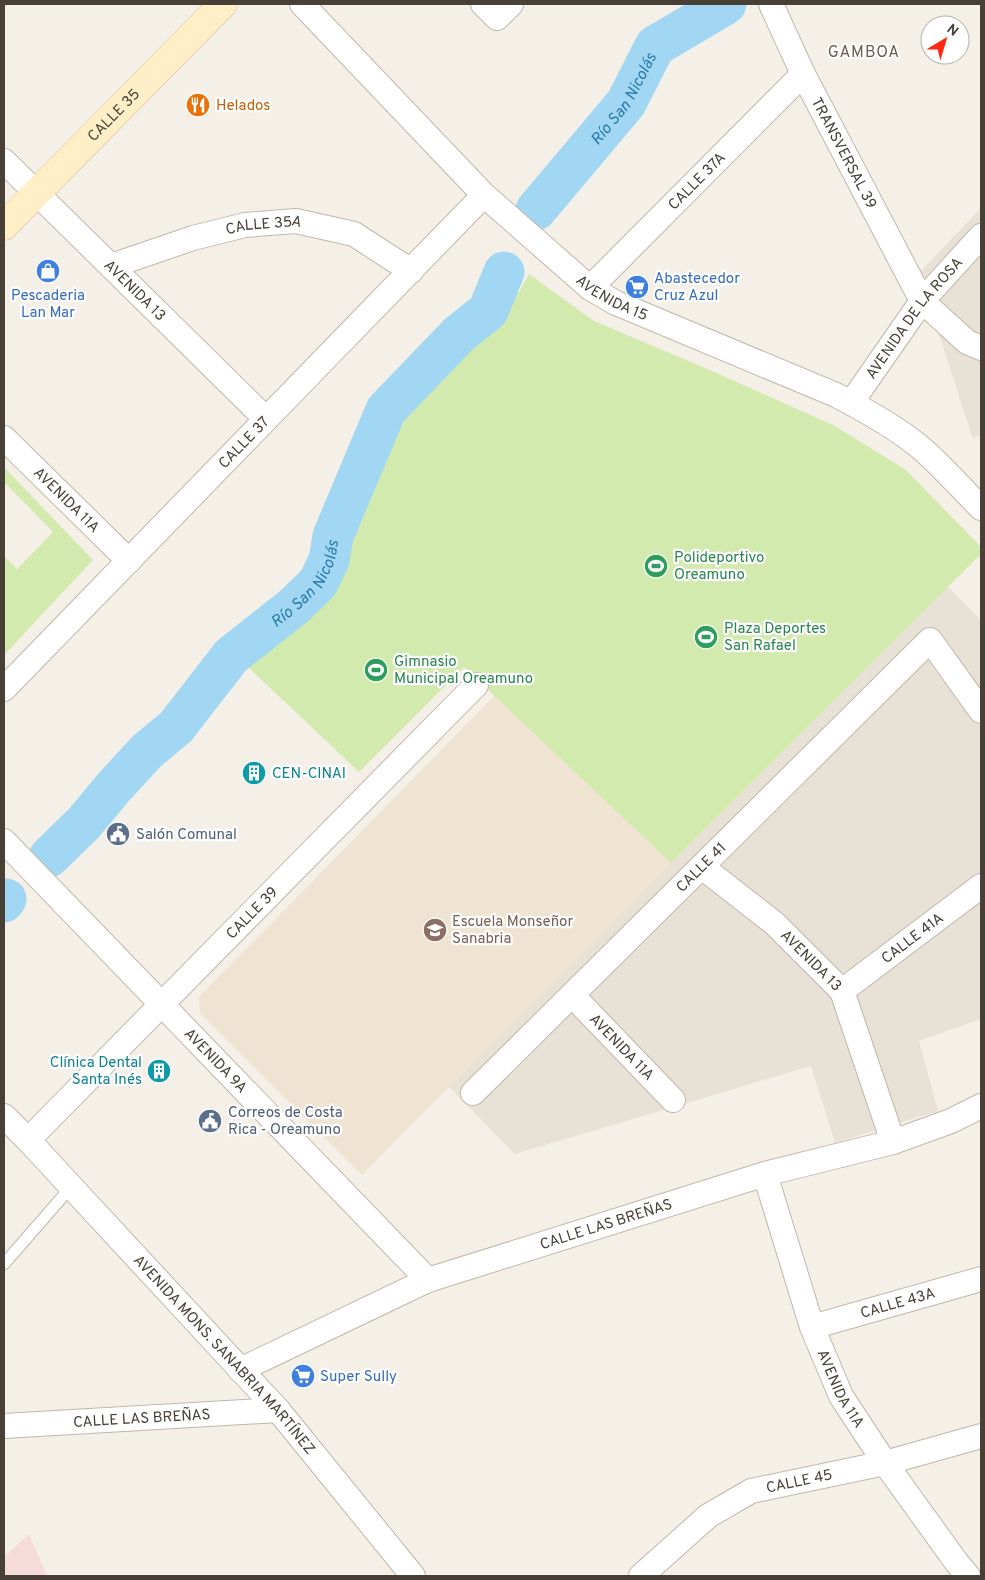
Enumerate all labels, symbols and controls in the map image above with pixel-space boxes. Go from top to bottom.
north arrow [920,15,970,65]
text: N [943,21,961,41]
district label: GAMBOA [828,43,900,63]
water label: Río San Nicolás [587,49,662,150]
street label: CALLE 35 [84,85,145,147]
restaurant icon: Helados [185,92,211,118]
street label: TRANSVERSAL 39 [806,95,880,212]
place label: Helados [216,97,270,116]
street label: CALLE 37A [665,149,730,215]
street label: CALLE 35A [224,212,304,240]
street label: AVENIDA DE LA ROSA [862,254,968,383]
street label: AVENIDA 13 [99,257,169,326]
shop icon: Pescaderia Lan Mar [35,258,61,284]
place label: Abastecedor Cruz Azul [654,270,740,306]
street label: AVENIDA 15 [571,272,650,326]
supermarket icon: Abastecedor Cruz Azul [624,274,650,300]
place label: Pescaderia Lan Mar [11,287,85,323]
street label: CALLE 37 [215,413,274,473]
street label: AVENIDA 11A [28,464,103,538]
water label: Río San Nicolás [267,538,344,633]
place label: Polideportivo Oreamuno [674,549,764,585]
sports icon: Polideportivo Oreamuno [643,553,669,579]
place label: Plaza Deportes San Rafael [724,620,826,656]
sports icon: Plaza Deportes San Rafael [693,624,719,650]
place label: Gimnasio Municipal Oreamuno [394,653,533,689]
sports icon: Gimnasio Municipal Oreamuno [363,657,389,683]
building icon: CEN-CINAI [241,760,267,786]
place label: CEN-CINAI [272,765,346,784]
public building icon: Salón Comunal [105,821,131,847]
place label: Salón Comunal [136,826,237,845]
street label: CALLE 41 [673,839,731,897]
street label: CALLE 39 [223,883,283,944]
street label: CALLE 41A [878,909,948,969]
place label: Escuela Monseñor Sanabria [452,913,573,949]
school or university icon: Escuela Monseñor Sanabria [422,917,448,943]
street label: AVENIDA 13 [776,927,845,996]
street label: AVENIDA 11A [584,1010,657,1085]
street label: AVENIDA 9A [179,1025,251,1098]
place label: Clínica Dental Santa Inés [50,1054,142,1090]
building icon: Clínica Dental Santa Inés [146,1058,172,1084]
place label: Correos de Costa Rica - Oreamuno [228,1104,343,1140]
public building icon: Correos de Costa Rica - Oreamuno [197,1108,223,1134]
street label: CALLE LAS BREÑAS [538,1196,675,1255]
street label: AVENIDA MONS. SANABRIA MARTÍNEZ [128,1252,319,1459]
street label: CALLE 43A [858,1284,938,1324]
street label: AVENIDA 11A [812,1347,867,1432]
supermarket icon: Super Sully [290,1363,316,1389]
place label: Super Sully [320,1368,397,1387]
street label: CALLE LAS BREÑAS [73,1406,211,1433]
street label: CALLE 45 [765,1466,834,1499]

